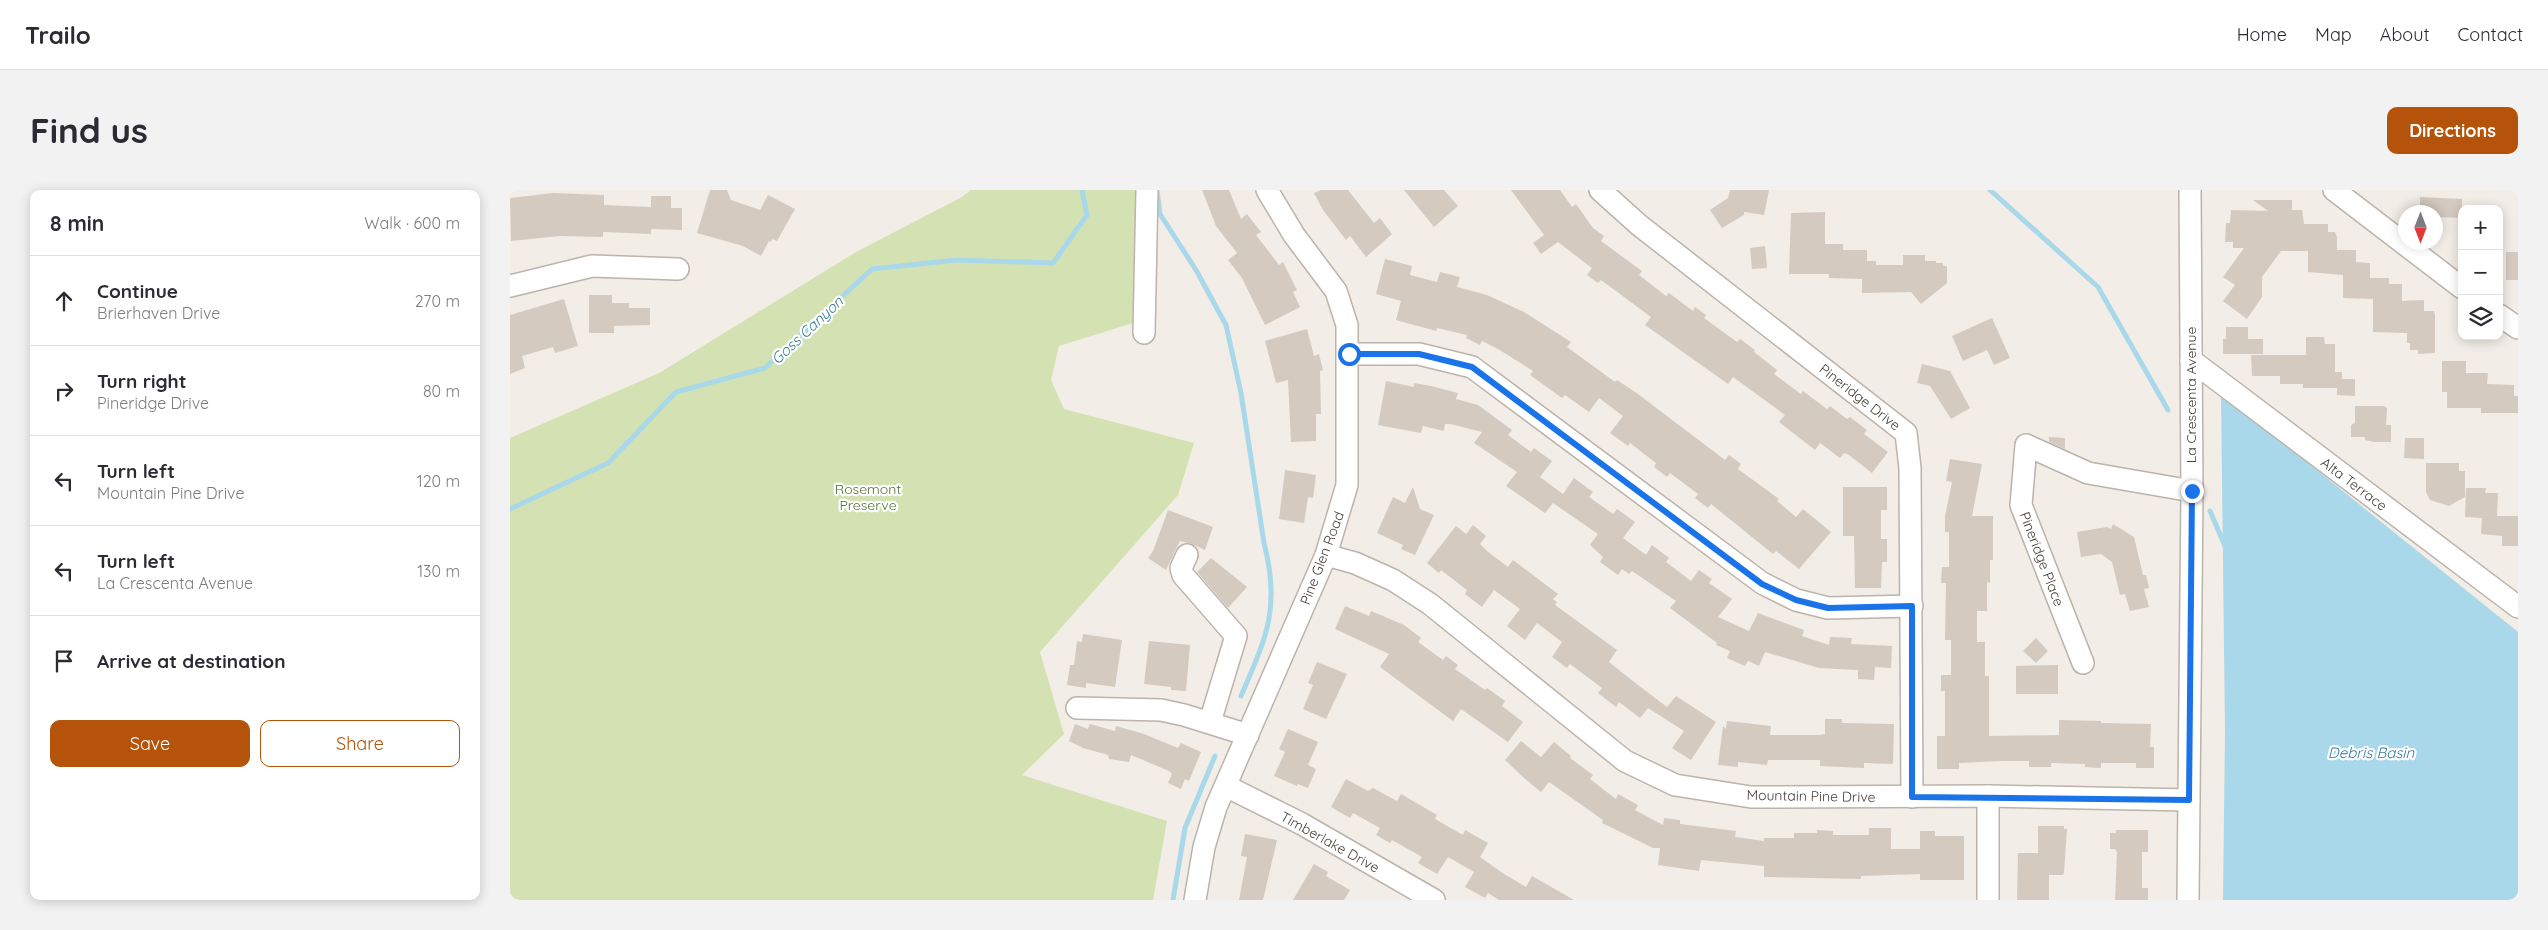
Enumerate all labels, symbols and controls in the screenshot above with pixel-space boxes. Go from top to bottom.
text: Trailo [25,20,91,50]
text: Home [2237,23,2287,46]
text: Map [2315,23,2352,46]
text: About [2380,23,2430,46]
text: Contact [2458,23,2523,46]
button: Directions [2387,107,2518,154]
text: Find us [30,108,148,152]
north arrow [2398,205,2443,250]
map controls [2458,205,2503,340]
button: + [2458,205,2503,250]
text: 8 min [50,210,104,236]
text: Walk · 600 m [364,213,460,233]
button: − [2458,250,2503,295]
text: Continue [97,279,178,303]
icon: ahead [50,287,78,315]
text: 270 m [415,291,460,311]
water label: Goss Canyon [767,292,847,368]
button: layers [2458,295,2503,340]
text: Brierhaven Drive [97,303,220,323]
street label: La Crescenta Avenue [2182,327,2200,463]
route start [1338,343,1361,366]
street label: Pineridge Drive [1816,360,1904,434]
text: Turn right [97,369,186,393]
icon: right [50,377,78,405]
text: 80 m [423,381,460,401]
text: Pineridge Drive [97,393,209,413]
street label: Alta Terrace [2317,453,2391,515]
text: Turn left [97,459,175,483]
icon: left [50,467,78,495]
text: 120 m [417,471,460,491]
park label: Rosemont Preserve [835,480,901,514]
route end [2181,480,2204,503]
text: Mountain Pine Drive [97,483,245,503]
street label: Pine Glen Road [1296,509,1348,607]
street label: Pineridge Place [2016,509,2068,609]
text: Turn left [97,549,175,573]
icon: left [50,557,78,585]
text: 130 m [417,561,460,581]
text: La Crescenta Avenue [97,573,253,593]
icon: arrive [50,647,78,675]
text: Arrive at destination [97,649,286,673]
button: Save [50,720,250,767]
button: Share [260,720,460,767]
water label: Debris Basin [2328,743,2415,762]
street label: Mountain Pine Drive [1746,786,1876,806]
street label: Timberlake Drive [1277,807,1383,877]

